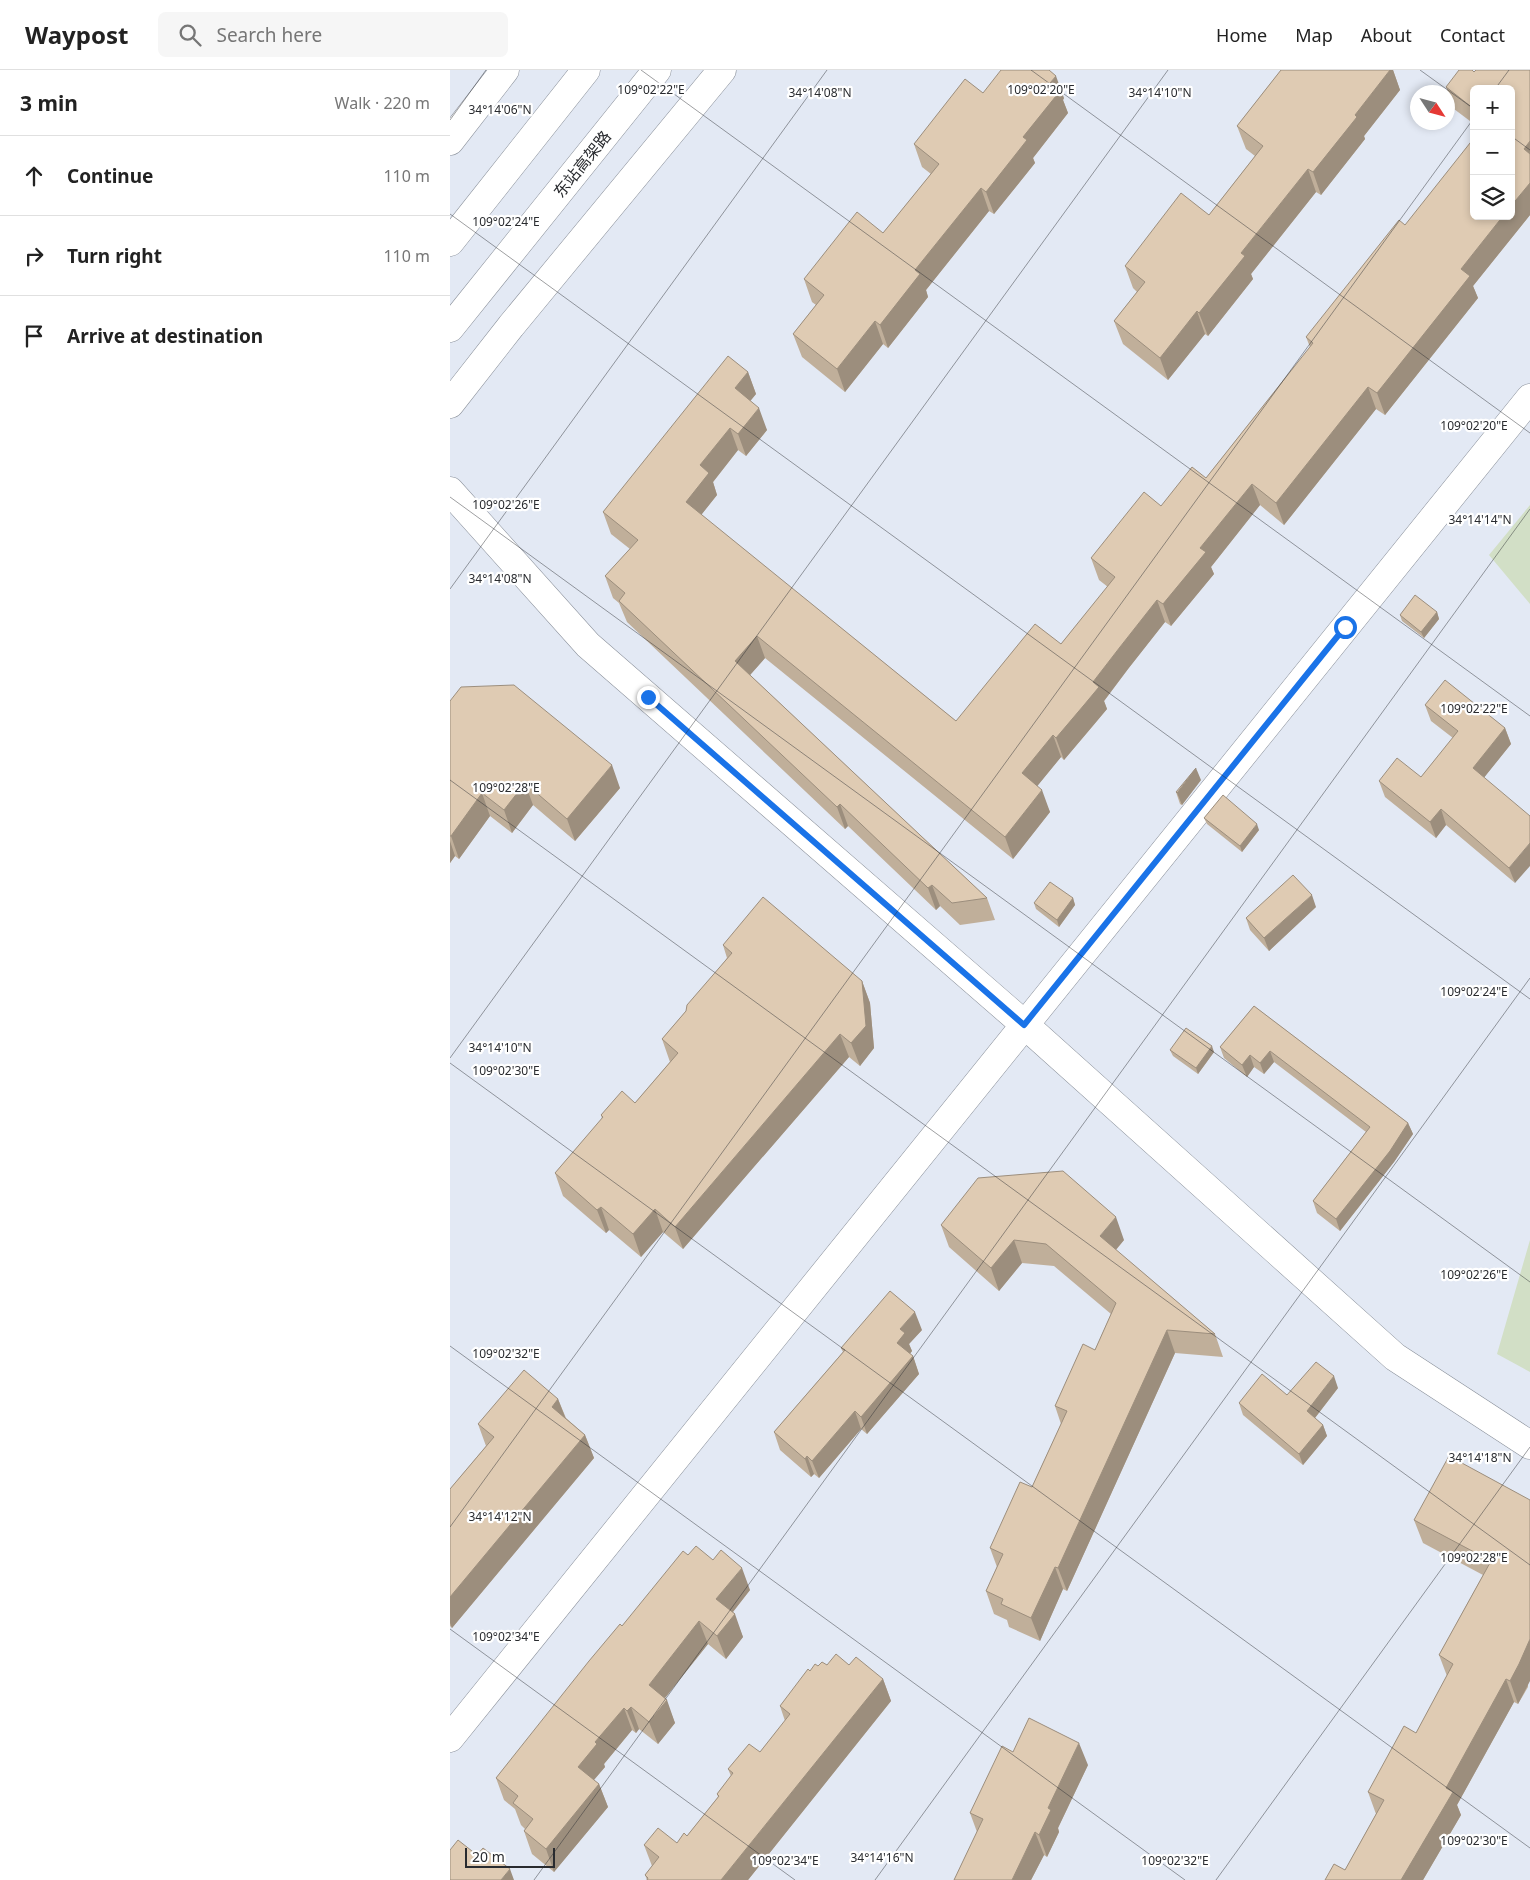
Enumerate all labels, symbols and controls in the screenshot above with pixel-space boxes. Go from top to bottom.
search box [158,12,508,57]
text: Waypost [25,18,128,51]
icon: search [176,21,204,49]
text: Search here [216,22,322,48]
text: Home [1216,23,1267,47]
text: Map [1295,23,1333,47]
text: About [1361,23,1412,47]
text: Contact [1440,23,1505,47]
text: 109°02'22"E [617,81,685,98]
text: 109°02'20"E [1007,81,1075,98]
text: 34°14'08"N [788,84,852,101]
text: 34°14'10"N [1128,84,1192,101]
north arrow [1410,85,1455,130]
map controls [1470,85,1515,220]
button: + [1470,85,1515,130]
text: 3 min [20,89,78,117]
text: Walk · 220 m [335,92,430,114]
text: 34°14'06"N [468,101,532,118]
street label: 东站高架路 [548,126,616,202]
button: − [1470,130,1515,175]
icon: ahead [20,162,48,190]
text: Continue [67,163,153,189]
text: 110 m [383,165,430,187]
button: layers [1470,175,1515,220]
text: 109°02'24"E [472,213,540,230]
icon: right [20,242,48,270]
text: Turn right [67,243,162,269]
text: 110 m [383,245,430,267]
icon: arrive [20,322,48,350]
text: Arrive at destination [67,323,263,349]
text: 109°02'20"E [1440,417,1508,434]
text: 109°02'26"E [472,496,540,513]
text: 34°14'14"N [1448,511,1512,528]
text: 34°14'08"N [468,570,532,587]
route start [1334,616,1357,639]
route end [637,686,660,709]
text: 109°02'22"E [1440,700,1508,717]
text: 109°02'28"E [472,779,540,796]
text: 109°02'24"E [1440,983,1508,1000]
text: 34°14'10"N [468,1039,532,1056]
text: 109°02'30"E [472,1062,540,1079]
text: 109°02'26"E [1440,1266,1508,1283]
text: 109°02'32"E [472,1345,540,1362]
text: 34°14'18"N [1448,1449,1512,1466]
text: 34°14'12"N [468,1508,532,1525]
text: 109°02'28"E [1440,1549,1508,1566]
text: 109°02'34"E [472,1628,540,1645]
text: 109°02'30"E [1440,1832,1508,1849]
scale bar [465,1845,555,1868]
text: 20 m [472,1847,505,1866]
text: 34°14'16"N [850,1849,914,1866]
text: 109°02'34"E [751,1852,819,1869]
text: 109°02'32"E [1141,1852,1209,1869]

